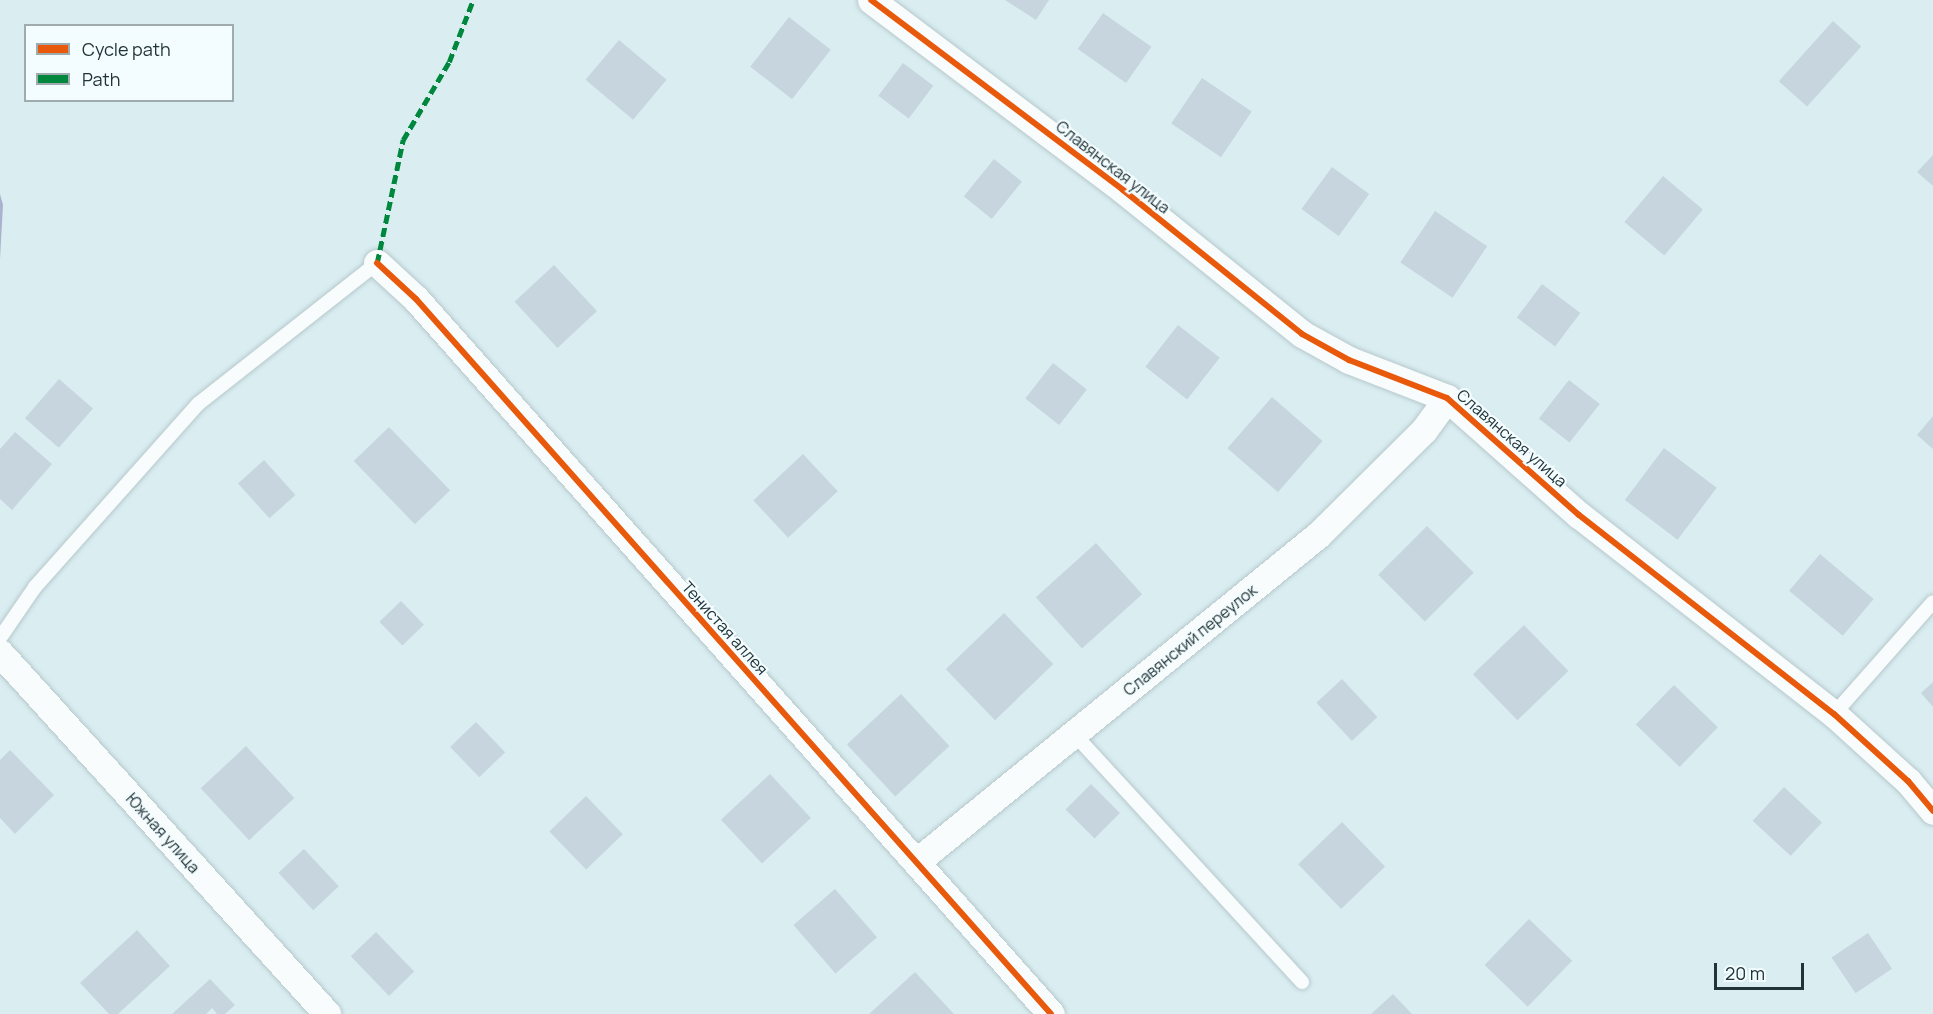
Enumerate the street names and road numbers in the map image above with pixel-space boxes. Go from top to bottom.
street label: Славянская улица [1052,117,1174,217]
street label: Славянская улица [1453,385,1571,491]
street label: Тенистая аллея [678,577,772,679]
street label: Славянский переулок [1119,580,1261,700]
street label: Южная улица [122,789,204,877]

